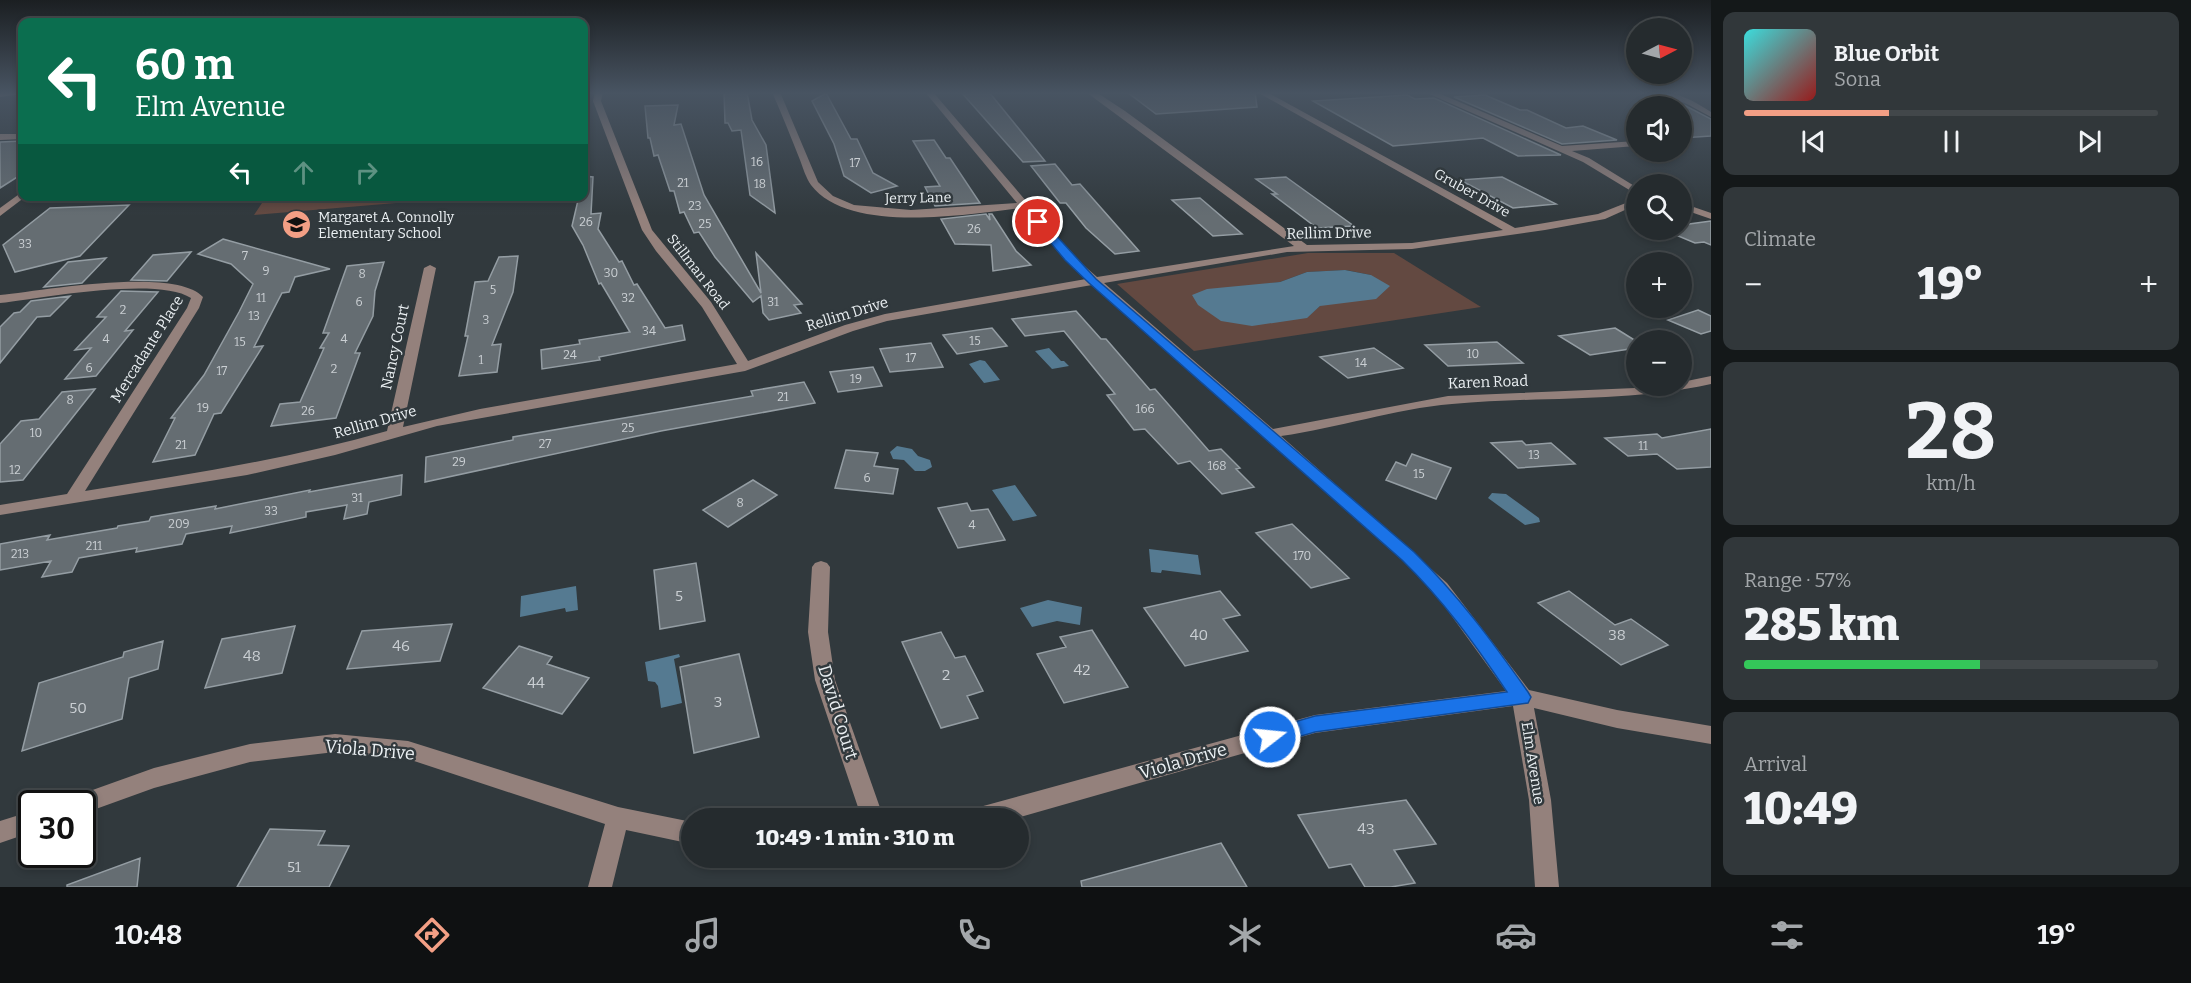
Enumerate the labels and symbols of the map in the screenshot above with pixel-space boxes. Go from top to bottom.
north arrow [1626,18,1692,84]
house number: 16 [751,155,763,169]
house number: 17 [850,156,860,170]
street label: Gruber Drive [1431,165,1513,221]
house number: 21 [677,176,689,190]
house number: 18 [754,177,766,191]
street label: Jerry Lane [884,189,951,207]
pin [1012,196,1063,247]
house number: 23 [688,199,702,213]
school or university icon: Margaret A. Connolly Elementary School [281,209,313,241]
place label: Margaret A. Connolly Elementary School [318,209,455,242]
house number: 26 [579,215,593,229]
house number: 25 [699,217,711,231]
house number: 26 [967,222,981,236]
street label: Rellim Drive [1286,223,1372,243]
street label: Stillman Road [663,231,733,313]
house number: 33 [18,237,32,251]
house number: 7 [242,249,248,263]
house number: 9 [262,264,270,278]
house number: 30 [604,266,618,280]
house number: 8 [358,267,366,281]
house number: 5 [490,283,496,297]
house number: 11 [256,291,266,305]
house number: 32 [621,291,635,305]
street label: Mercadante Place [107,292,187,406]
street label: Rellim Drive [804,293,890,335]
house number: 6 [355,295,363,309]
house number: 31 [767,295,779,309]
street label: Nancy Court [377,302,413,391]
house number: 2 [120,303,126,317]
house number: 13 [248,309,260,323]
house number: 3 [483,313,490,327]
house number: 34 [642,324,656,338]
house number: 4 [102,332,110,346]
house number: 4 [340,332,348,346]
house number: 15 [969,334,981,348]
house number: 15 [234,335,246,349]
house number: 10 [1467,347,1479,361]
house number: 24 [563,348,577,362]
house number: 17 [906,351,916,365]
house number: 1 [479,353,484,367]
house number: 14 [1355,356,1367,370]
house number: 6 [85,361,93,375]
house number: 2 [331,362,337,376]
house number: 17 [217,364,227,378]
house number: 19 [850,372,862,386]
street label: Karen Road [1447,372,1529,392]
house number: 21 [777,390,789,404]
house number: 8 [66,393,74,407]
house number: 19 [197,401,209,415]
street label: Rellim Drive [332,402,418,442]
house number: 166 [1136,402,1154,416]
house number: 26 [301,404,315,418]
house number: 25 [622,421,634,435]
house number: 10 [30,426,42,440]
house number: 27 [539,437,551,451]
house number: 21 [175,438,187,452]
house number: 11 [1638,439,1648,453]
house number: 13 [1528,448,1540,462]
house number: 29 [452,455,466,469]
house number: 168 [1207,459,1227,473]
house number: 12 [9,463,21,477]
house number: 15 [1413,467,1425,481]
house number: 6 [863,471,871,485]
house number: 31 [351,491,363,505]
house number: 8 [736,496,744,510]
house number: 33 [264,504,278,518]
house number: 209 [168,517,190,531]
house number: 4 [968,518,976,532]
house number: 211 [86,539,102,553]
house number: 213 [11,547,29,561]
house number: 170 [1293,549,1311,563]
house number: 5 [675,587,683,605]
house number: 40 [1190,626,1208,644]
house number: 38 [1608,626,1626,644]
house number: 46 [392,637,410,655]
house number: 48 [243,647,261,665]
house number: 42 [1074,661,1090,679]
street label: David Court [813,662,863,763]
house number: 2 [942,666,950,684]
house number: 44 [527,674,545,692]
house number: 3 [714,693,722,711]
house number: 50 [69,699,87,717]
position arrow [1238,705,1302,769]
street label: Elm Avenue [1518,720,1548,806]
street label: Viola Drive [324,735,416,765]
street label: Viola Drive [1137,738,1229,784]
speed limit sign: 30 [18,790,96,868]
house number: 43 [1357,820,1375,838]
house number: 51 [287,858,301,876]

